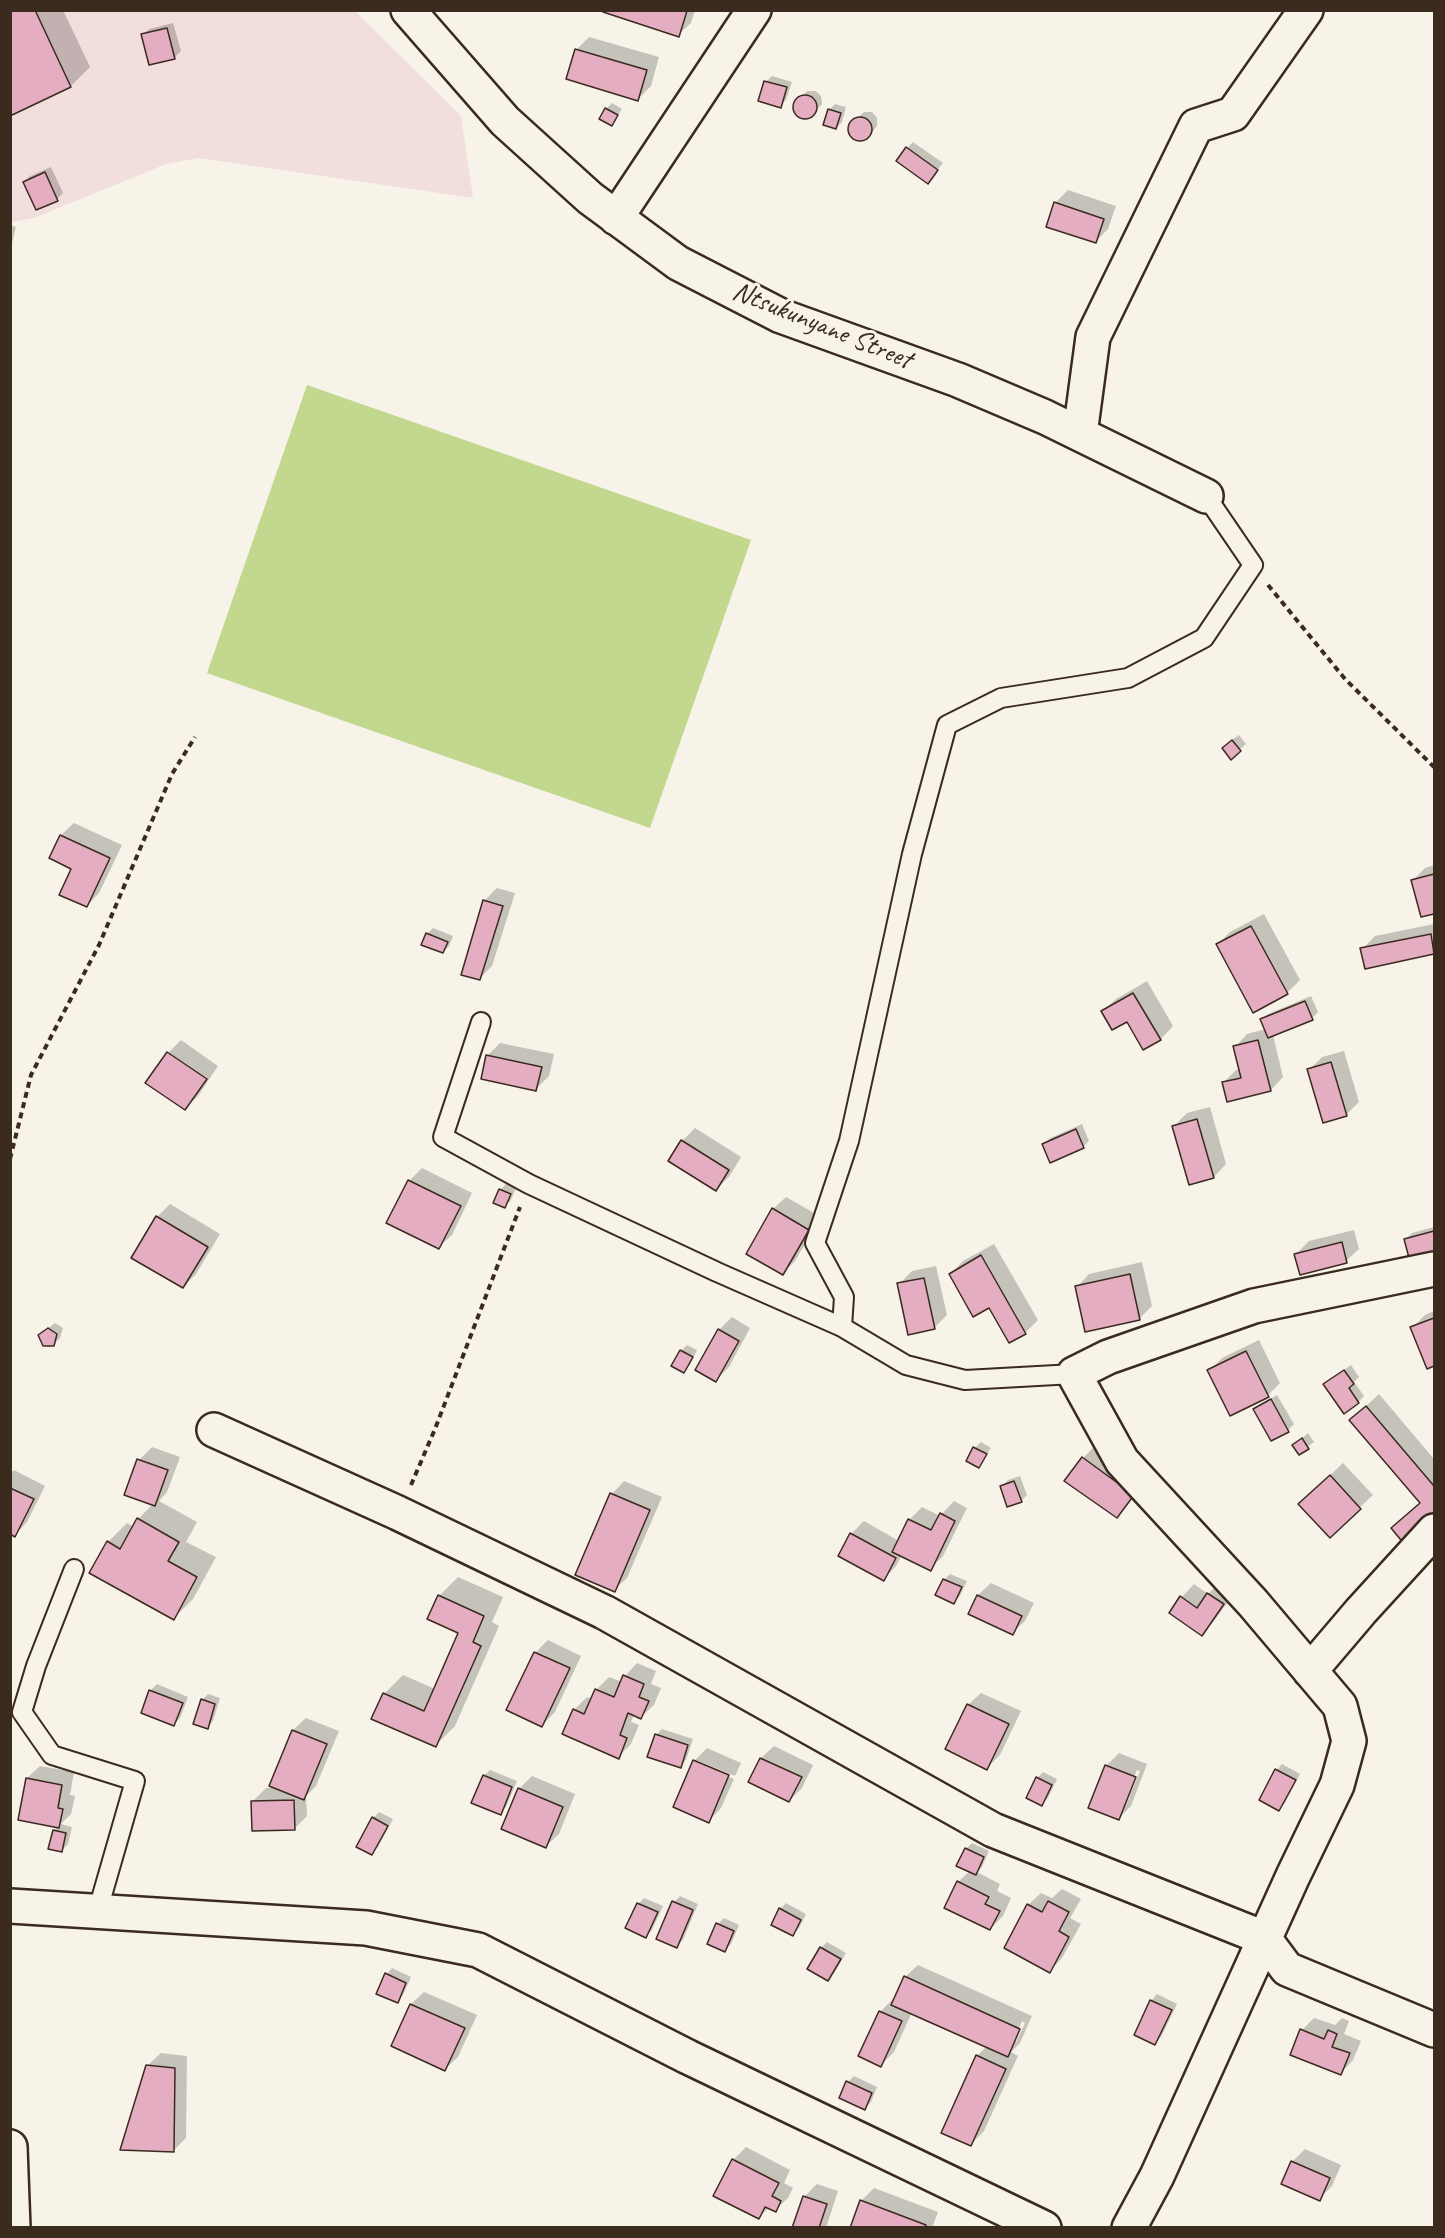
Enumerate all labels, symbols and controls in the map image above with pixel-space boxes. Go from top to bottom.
street label: Ntsukunyane Street [728,275,916,377]

